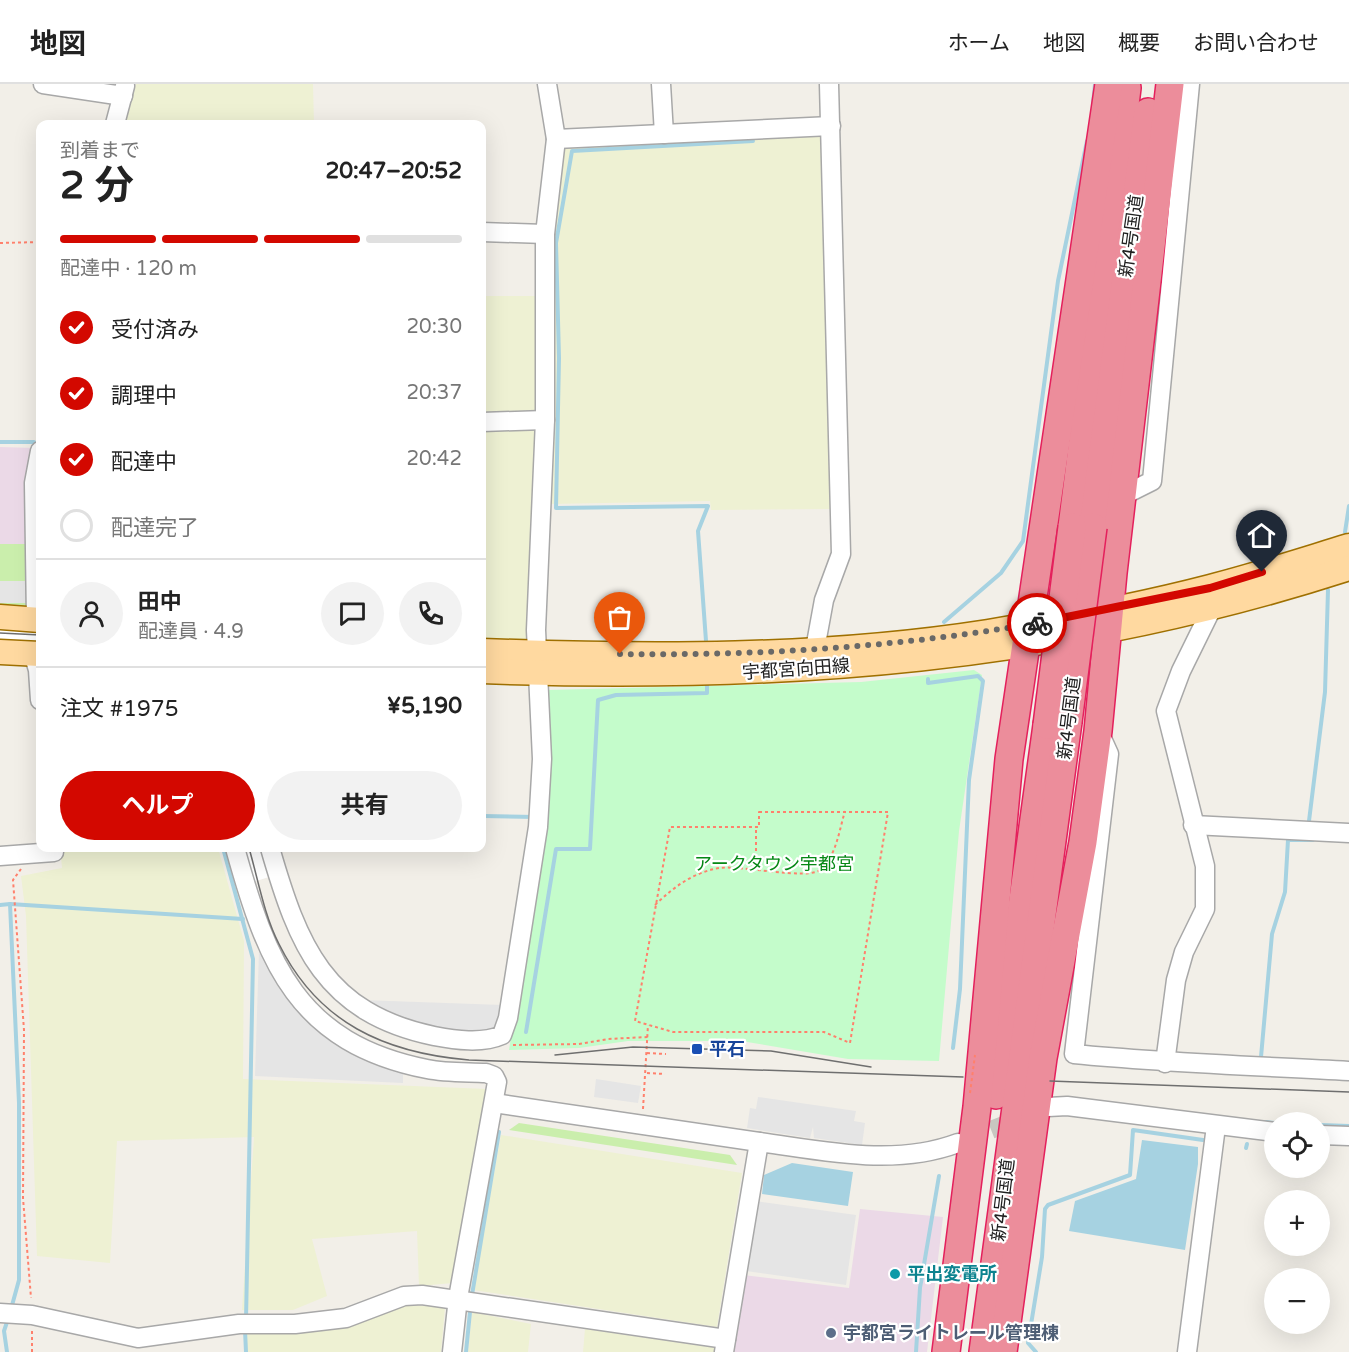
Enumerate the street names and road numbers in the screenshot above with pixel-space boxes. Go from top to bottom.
street label: 新4号国道 [1114,193,1148,279]
street label: 宇都宮向田線 [741,654,851,684]
street label: 新4号国道 [1053,675,1085,761]
street label: 新4号国道 [987,1157,1019,1243]

